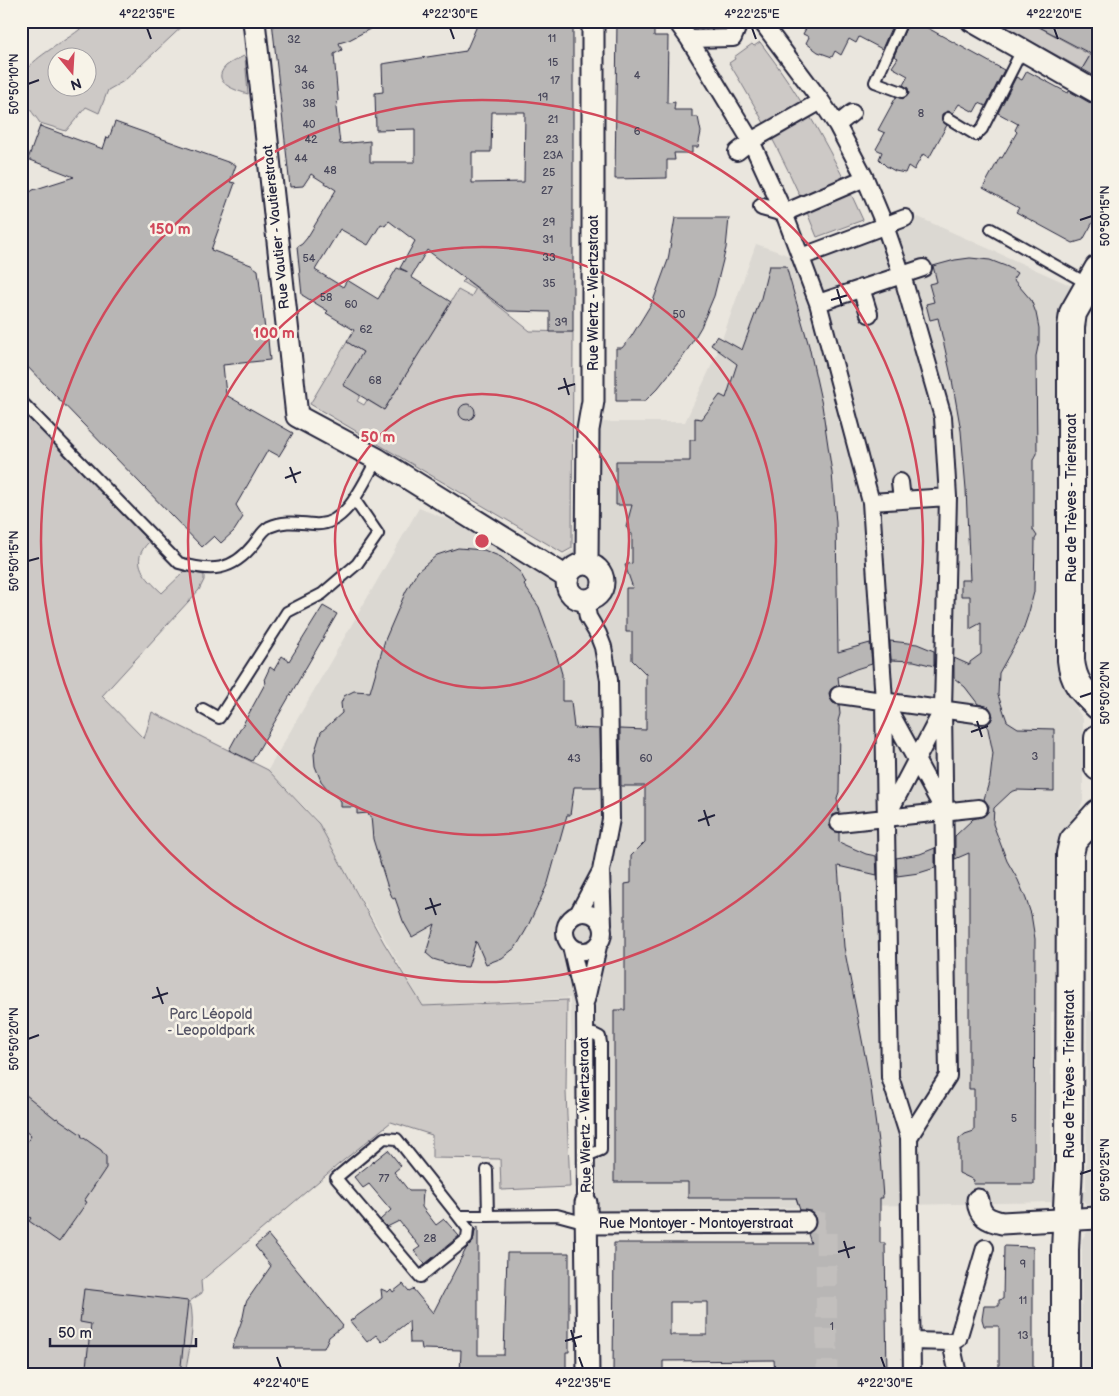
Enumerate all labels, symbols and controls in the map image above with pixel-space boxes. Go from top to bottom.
text: 4°22'35"E [119,7,175,22]
text: 4°22'30"E [422,7,478,22]
text: 4°22'25"E [724,7,780,22]
text: 4°22'20"E [1026,7,1082,22]
house number: 11 [548,32,556,45]
house number: 32 [287,33,301,46]
north arrow [48,48,98,98]
text: 50°50'10"N [7,53,22,115]
house number: 15 [548,56,558,69]
house number: 34 [294,63,308,76]
house number: 4 [634,69,641,82]
text: N [68,74,83,94]
house number: 17 [550,74,560,87]
house number: 36 [301,79,315,92]
house number: 19 [538,91,548,104]
house number: 38 [302,97,316,110]
house number: 8 [918,107,924,120]
house number: 21 [548,113,558,126]
house number: 40 [302,118,316,131]
house number: 6 [634,125,641,138]
house number: 42 [304,133,318,146]
house number: 23 [545,133,559,146]
street label: Rue Vautier - Vautierstraat [259,143,293,310]
house number: 23A [543,149,563,162]
house number: 44 [294,152,308,165]
house number: 48 [323,164,337,177]
house number: 25 [543,166,555,179]
house number: 27 [541,184,554,197]
text: 50°50'15"N [1098,185,1113,247]
street label: Rue Wiertz - Wiertzstraat [585,214,602,371]
house number: 29 [543,216,555,229]
text: 150 m [149,220,191,239]
house number: 31 [542,233,554,246]
house number: 33 [542,251,556,264]
house number: 54 [302,252,316,265]
house number: 35 [542,277,556,290]
house number: 58 [320,291,332,304]
house number: 60 [344,298,358,311]
house number: 50 [673,308,686,321]
house number: 39 [554,316,568,329]
house number: 62 [359,323,373,336]
text: 100 m [253,324,295,343]
house number: 68 [368,374,382,387]
street label: Rue de Trèves - Trierstraat [1063,413,1080,582]
text: 50 m [361,428,396,447]
text: 50°50'15"N [7,530,22,592]
centre of rings [473,532,491,550]
text: 50°50'20"N [1098,661,1113,725]
house number: 3 [1032,750,1039,763]
house number: 43 [567,752,581,765]
house number: 60 [639,752,653,765]
street label: Rue de Trèves - Trierstraat [1061,989,1078,1158]
park label: Parc Léopold - Leopoldpark [167,1006,255,1039]
text: 50°50'20"N [7,1007,22,1071]
street label: Rue Wiertz - Wiertzstraat [575,1036,595,1193]
house number: 5 [1011,1112,1017,1125]
text: 50°50'25"N [1098,1138,1113,1202]
house number: 77 [379,1172,390,1185]
street label: Rue Montoyer - Montoyerstraat [599,1215,794,1232]
house number: 28 [424,1232,436,1245]
house number: 9 [1020,1258,1026,1271]
house number: 11 [1019,1294,1027,1307]
scale bar [50,1316,196,1348]
house number: 1 [830,1320,834,1333]
text: 50 m [58,1324,92,1343]
house number: 13 [1017,1329,1029,1342]
text: 4°22'40"E [253,1376,309,1391]
text: 4°22'35"E [555,1376,611,1391]
text: 4°22'30"E [857,1376,913,1391]

